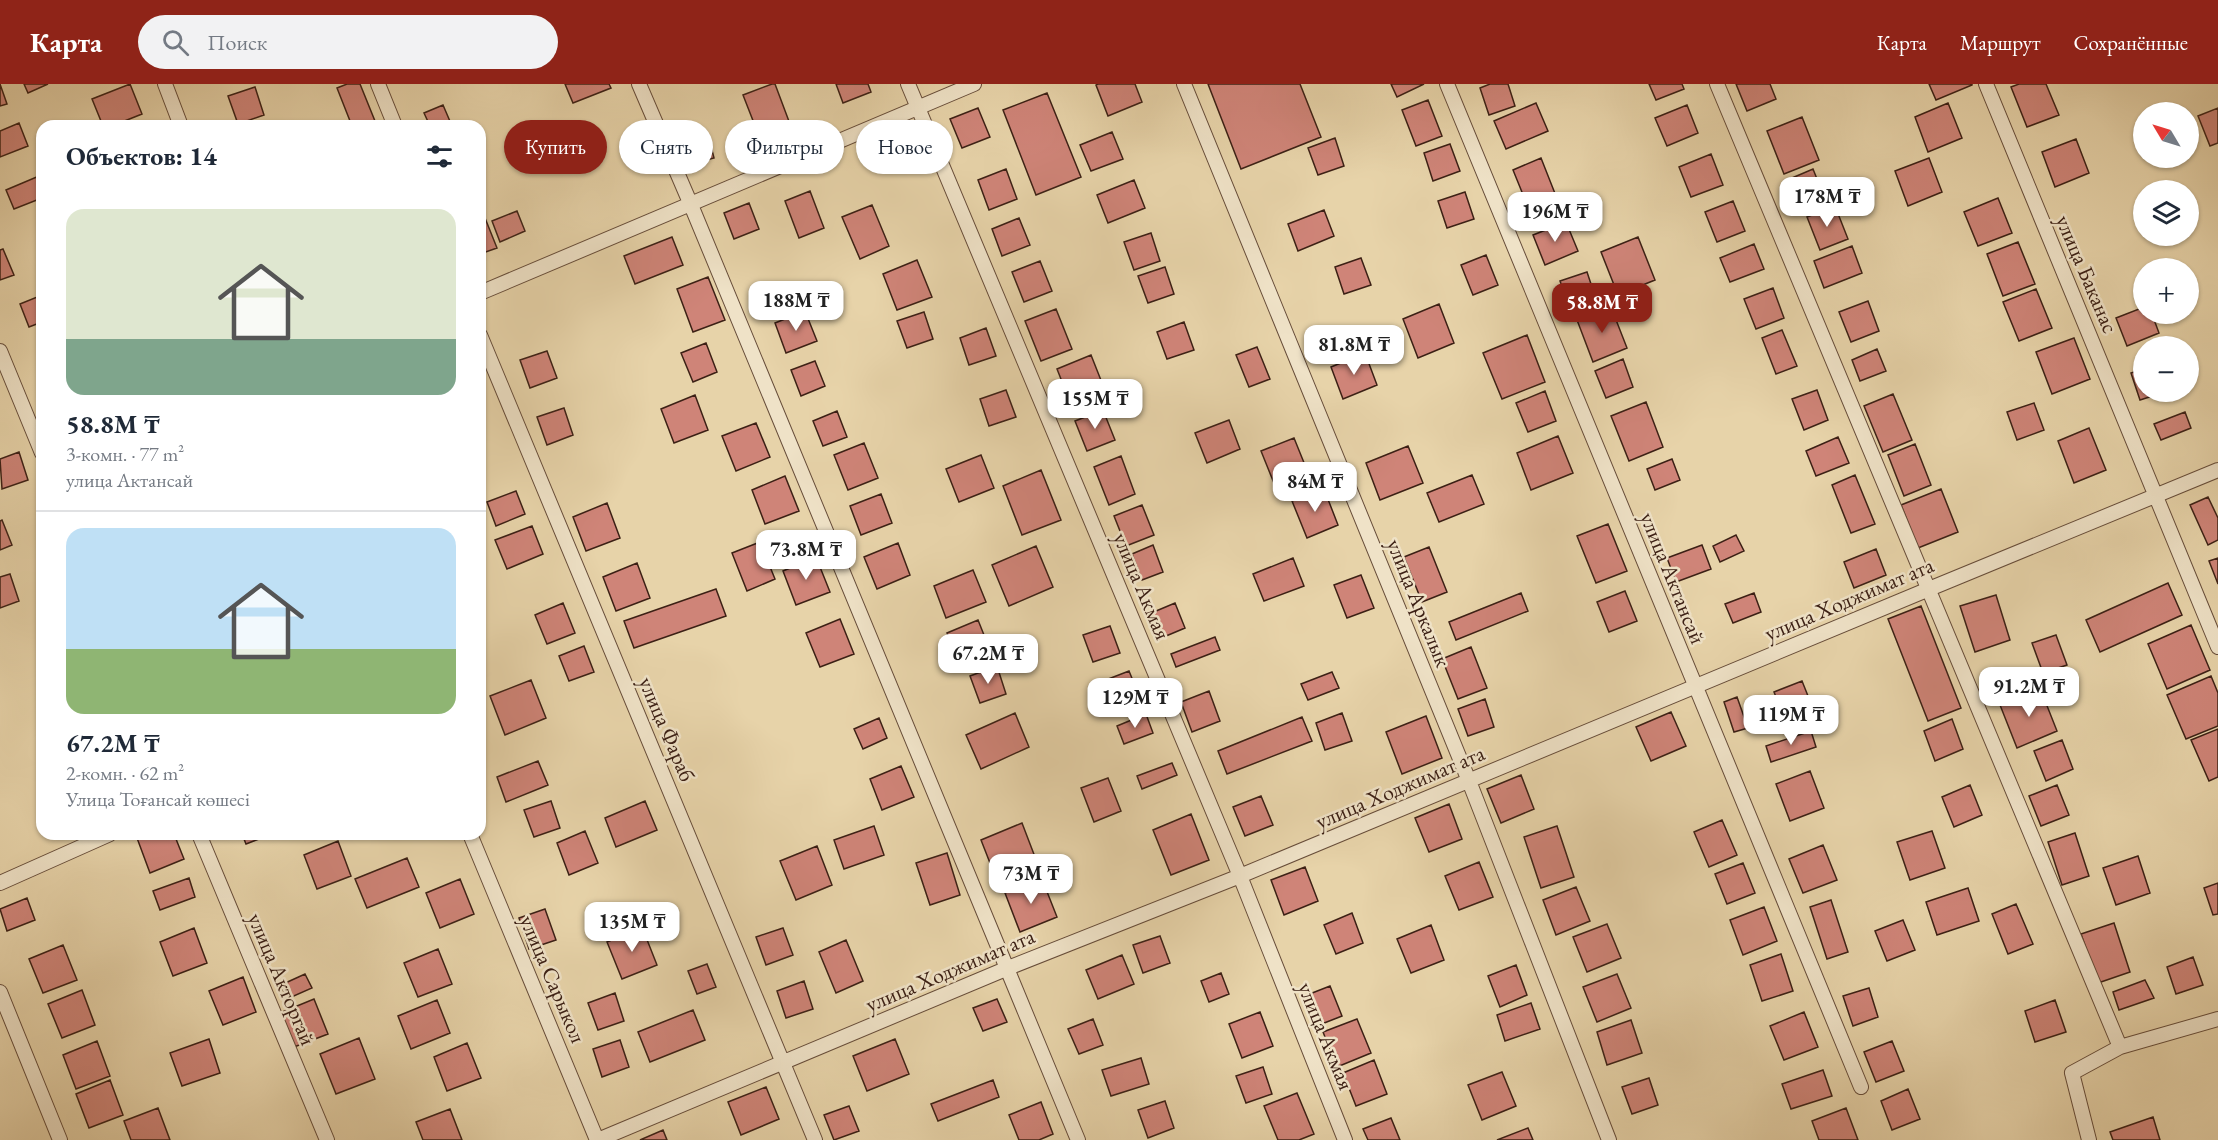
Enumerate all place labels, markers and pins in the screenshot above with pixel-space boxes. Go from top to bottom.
pin: 178M ₸ [1778,177,1876,228]
pin: 196M ₸ [1506,192,1604,243]
pin: 188M ₸ [747,281,845,332]
pin: 58.8M ₸ [1547,283,1657,334]
pin: 81.8M ₸ [1299,325,1409,376]
pin: 155M ₸ [1046,379,1144,430]
pin: 84M ₸ [1273,462,1357,513]
pin: 73.8M ₸ [751,530,861,581]
pin: 67.2M ₸ [933,634,1043,685]
pin: 91.2M ₸ [1974,667,2084,718]
pin: 129M ₸ [1086,678,1184,729]
pin: 119M ₸ [1742,695,1840,746]
pin: 73M ₸ [989,854,1073,905]
pin: 135M ₸ [583,902,681,953]

